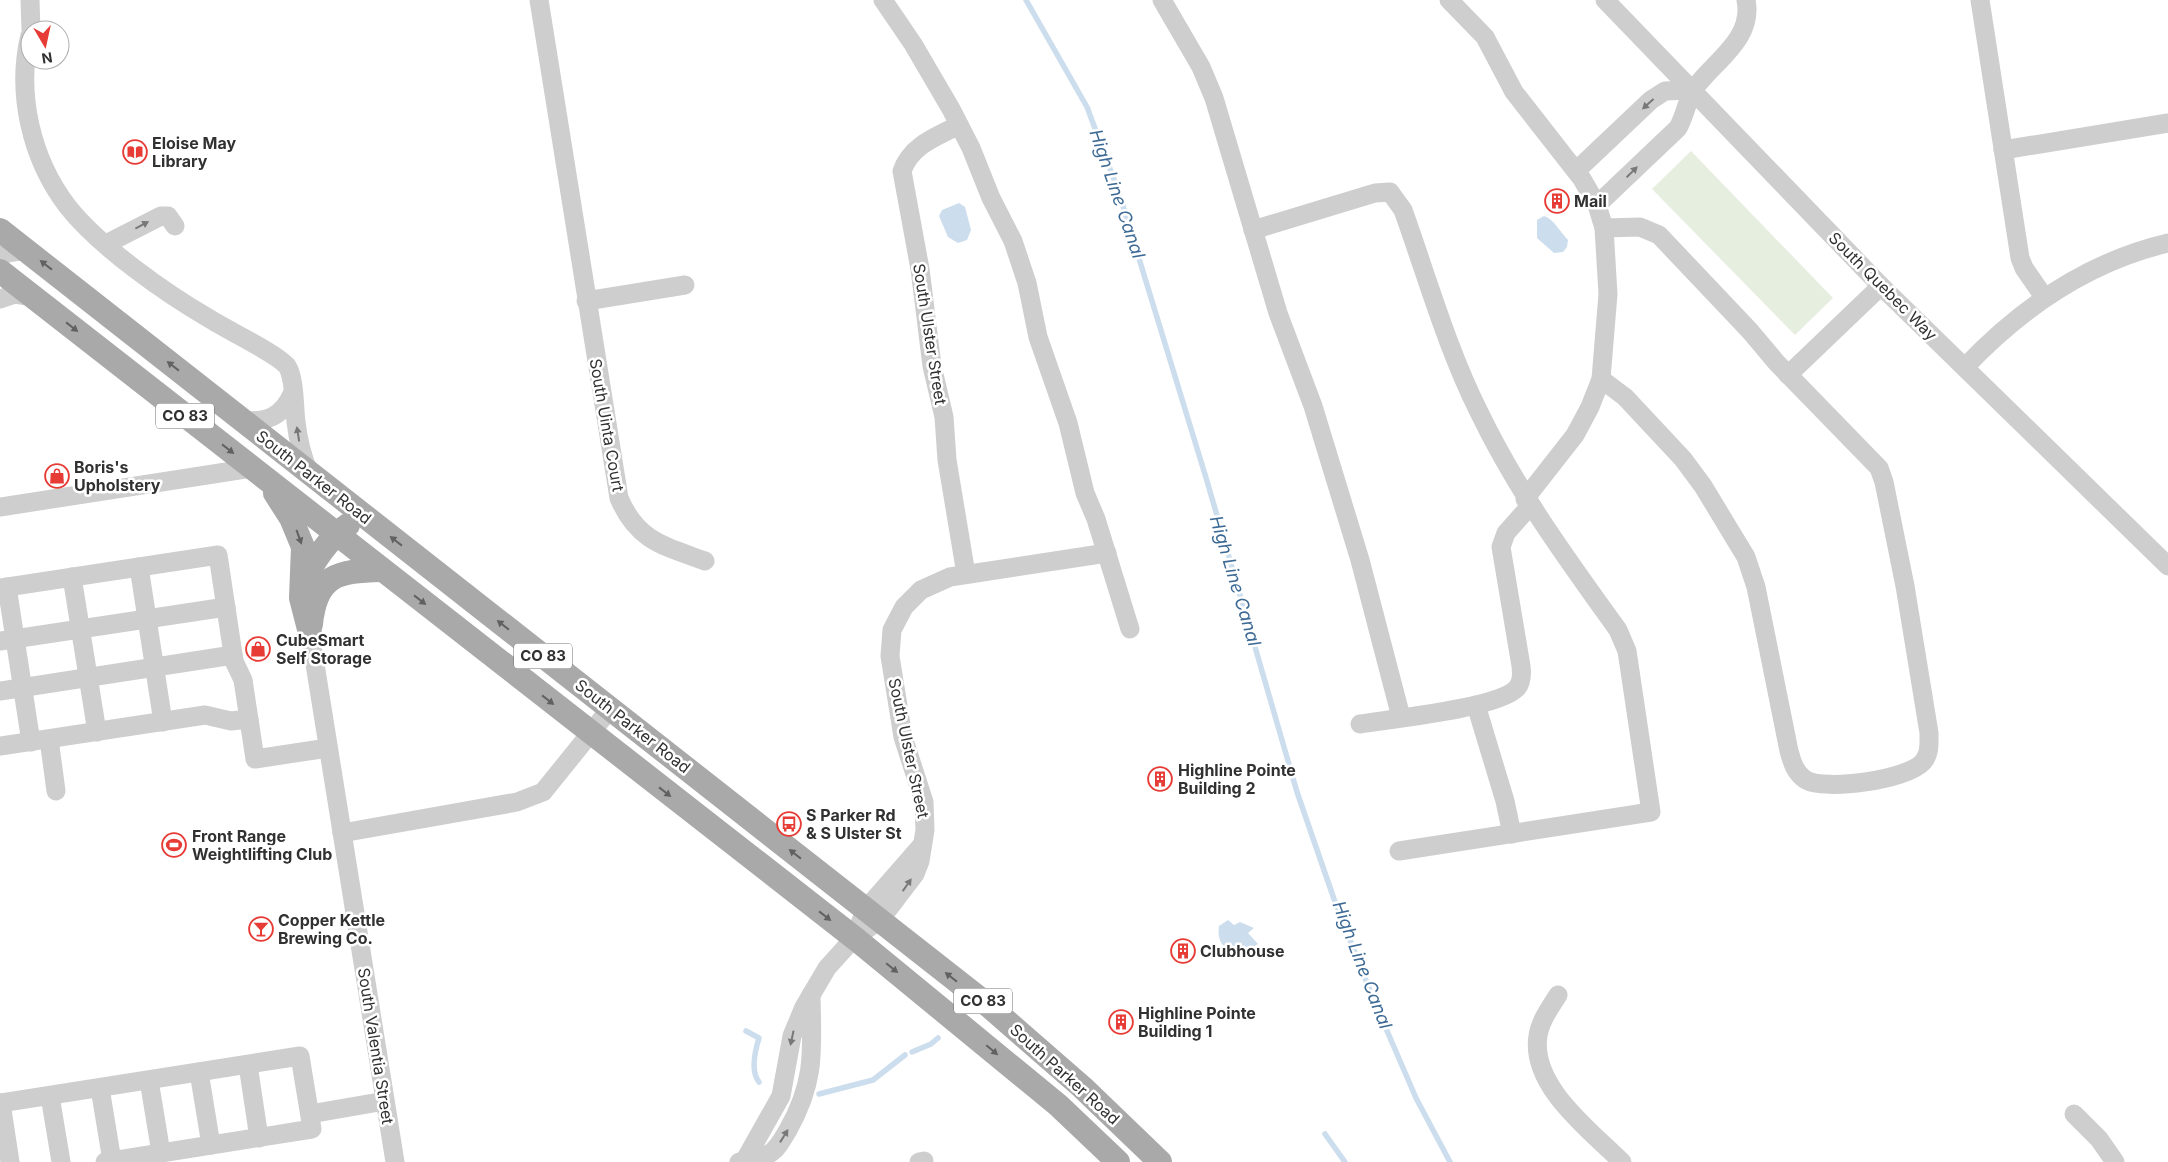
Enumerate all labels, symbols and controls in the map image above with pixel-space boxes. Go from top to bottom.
north arrow [20,20,70,70]
text: N [41,49,54,68]
one-way arrow [1641,98,1654,109]
water label: High Line Canal [1086,126,1150,262]
place label: Eloise May Library [152,133,236,171]
library icon: Eloise May Library [122,139,148,165]
one-way arrow [1626,166,1638,178]
building icon: Mail [1544,188,1570,214]
place label: Mail [1574,191,1607,211]
one-way arrow [134,221,149,229]
street label: South Quebec Way [1825,228,1941,344]
one-way arrow [39,260,52,271]
street label: South Ulster Street [909,262,951,406]
one-way arrow [65,322,78,333]
street label: South Uinta Court [585,357,629,493]
one-way arrow [166,361,180,371]
road number: CO 83 [156,404,214,428]
street label: South Parker Road [252,426,376,528]
one-way arrow [294,426,302,442]
one-way arrow [221,444,234,454]
place label: Boris's Upholstery [74,457,161,495]
shop icon: Boris's Upholstery [44,463,70,489]
water label: High Line Canal [1206,513,1265,649]
one-way arrow [296,530,303,545]
one-way arrow [389,536,403,546]
one-way arrow [413,595,427,605]
one-way arrow [497,619,510,630]
place label: CubeSmart Self Storage [276,630,372,668]
shop icon: CubeSmart Self Storage [245,636,271,662]
road number: CO 83 [514,644,572,668]
street label: South Parker Road [571,675,695,777]
street label: South Ulster Street [884,676,934,820]
one-way arrow [541,695,555,705]
place label: Highline Pointe Building 2 [1178,760,1296,798]
building icon: Highline Pointe Building 2 [1147,766,1173,792]
one-way arrow [658,786,671,797]
place label: S Parker Rd & S Ulster St [806,805,902,843]
bus stop icon: S Parker Rd & S Ulster St [776,811,802,837]
place label: Front Range Weightlifting Club [192,826,332,864]
sports icon: Front Range Weightlifting Club [161,832,187,858]
one-way arrow [789,848,802,859]
one-way arrow [902,878,912,892]
water label: High Line Canal [1328,898,1397,1032]
place label: Copper Kettle Brewing Co. [278,910,385,948]
one-way arrow [818,911,832,921]
bar icon: Copper Kettle Brewing Co. [248,916,274,942]
building icon: Clubhouse [1170,938,1196,964]
place label: Clubhouse [1200,941,1284,961]
one-way arrow [885,963,898,974]
street label: South Valentia Street [354,966,398,1126]
one-way arrow [945,971,958,982]
road number: CO 83 [954,988,1012,1014]
place label: Highline Pointe Building 1 [1138,1003,1256,1041]
building icon: Highline Pointe Building 1 [1108,1009,1134,1035]
street label: South Parker Road [1006,1019,1124,1129]
one-way arrow [788,1031,796,1047]
one-way arrow [986,1045,999,1056]
one-way arrow [779,1130,788,1143]

